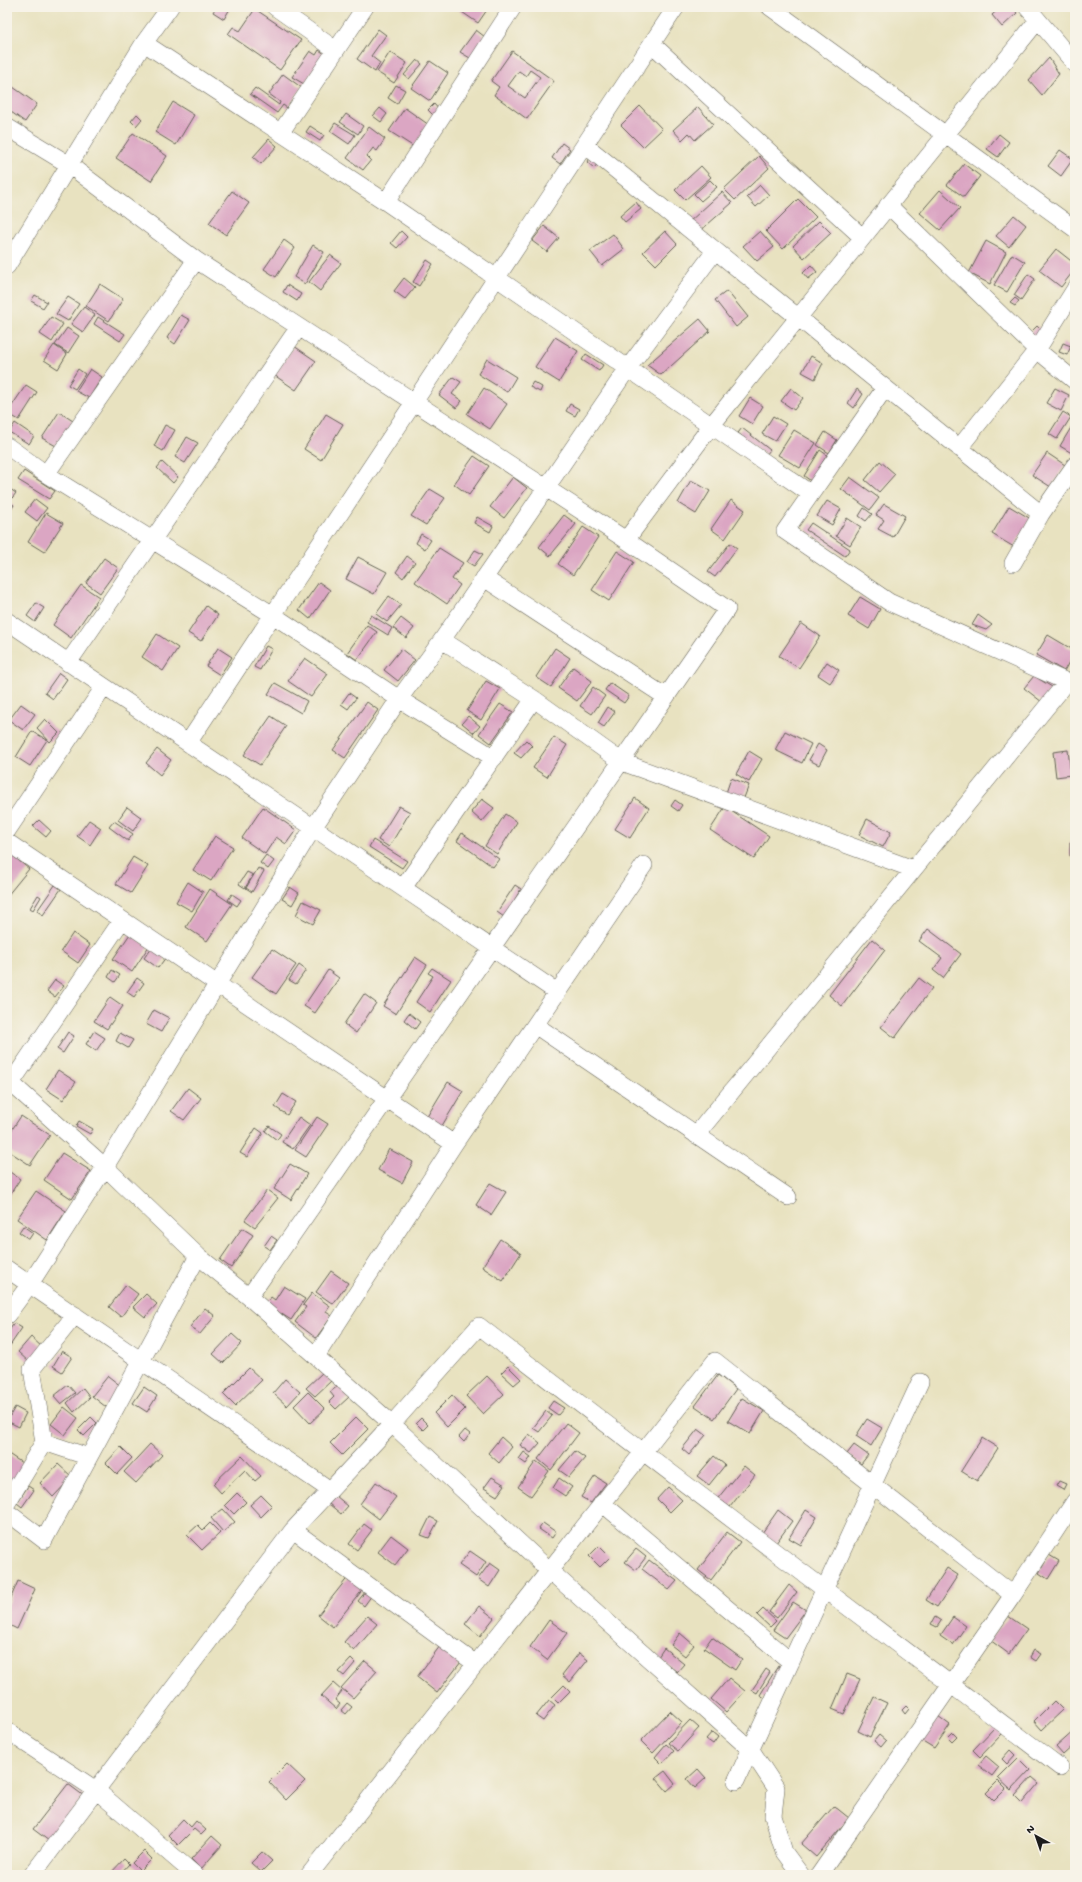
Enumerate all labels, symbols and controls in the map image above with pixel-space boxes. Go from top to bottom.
north arrow [1016,1816,1056,1856]
text: N [1024,1823,1037,1837]

